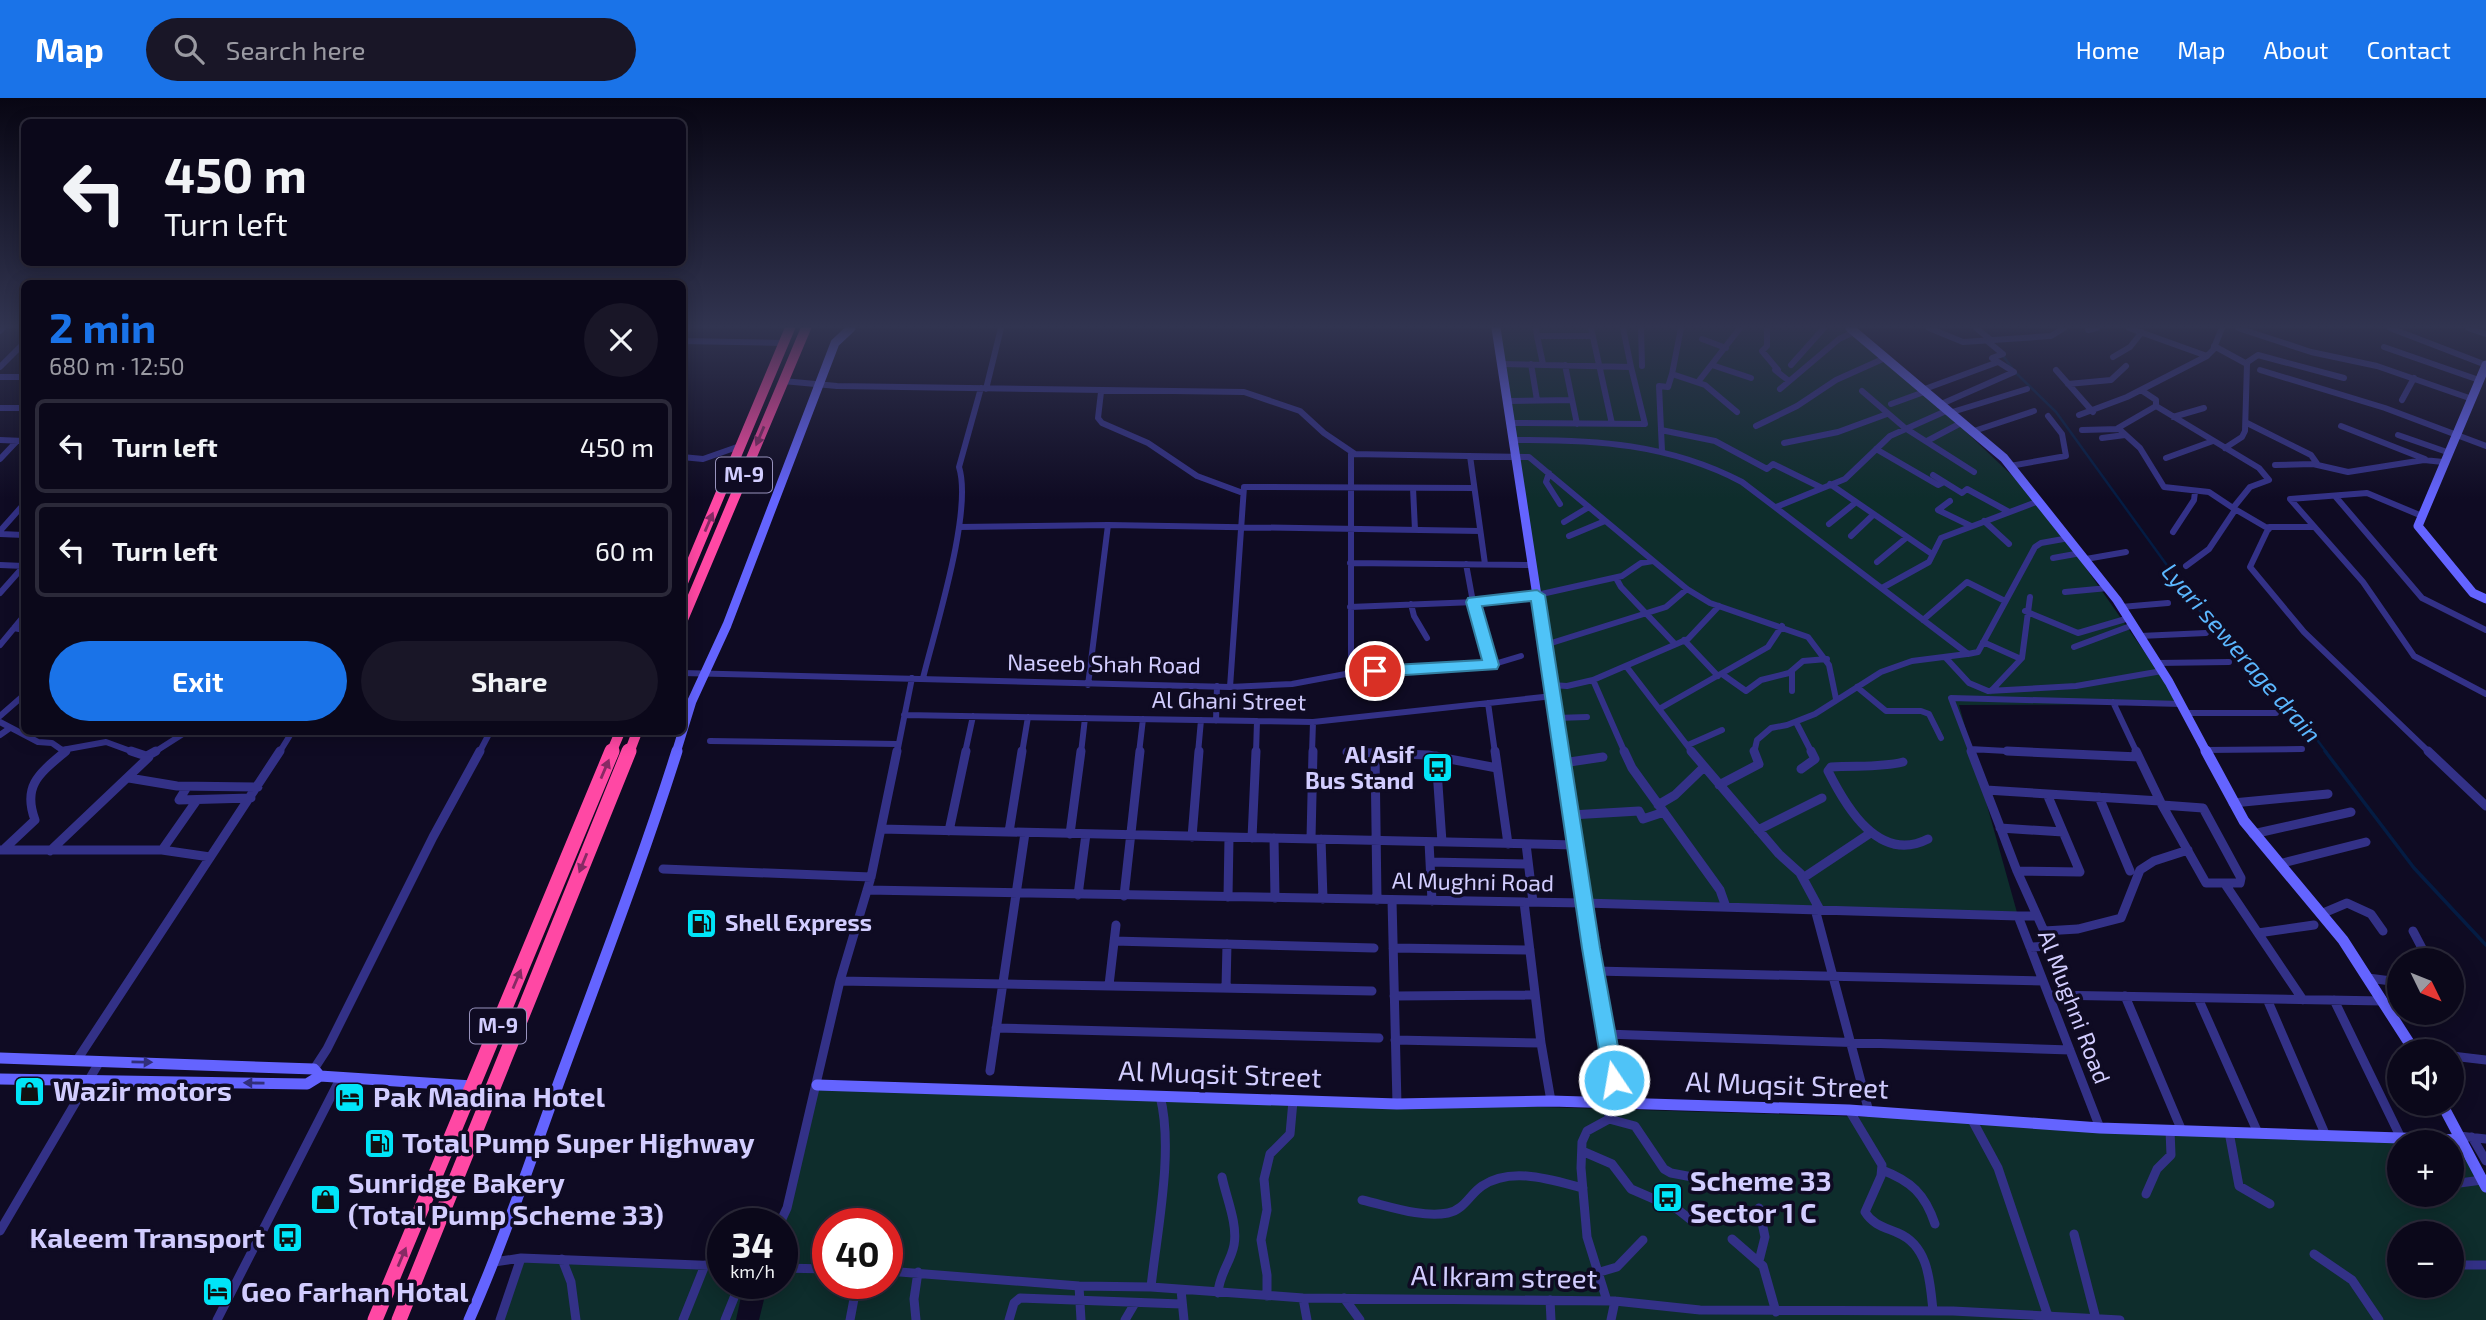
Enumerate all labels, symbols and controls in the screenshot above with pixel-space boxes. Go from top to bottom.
search box [146,18,636,81]
text: Map [35,29,104,69]
icon: search [170,30,208,68]
text: Search here [226,34,365,65]
text: Home [2076,35,2139,64]
text: Map [2177,35,2225,64]
text: About [2263,35,2329,64]
text: Contact [2367,35,2451,64]
text: 450 m [164,144,307,203]
icon: left [49,147,140,238]
text: Turn left [164,204,288,242]
text: 2 min [49,301,156,351]
button: close [584,303,658,377]
text: 680 m · 12:50 [49,352,185,380]
one-way arrow [754,425,765,446]
icon: left [53,427,91,465]
text: Turn left [112,431,218,462]
text: 450 m [580,431,654,462]
road number: M-9 [716,458,772,492]
one-way arrow [704,512,715,533]
icon: left [53,531,91,569]
text: Turn left [112,535,218,566]
text: 60 m [595,535,654,566]
water label: Lyari sewerage drain [2156,556,2328,748]
button: Exit [49,641,347,721]
button: Share [361,641,658,721]
pin [1345,641,1405,701]
street label: Naseeb Shah Road [1007,647,1201,679]
icon: arrive [1356,652,1394,690]
street label: Al Ghani Street [1152,685,1307,715]
place label: Al Asif Bus Stand [1305,740,1415,794]
bus stop icon: Al Asif Bus Stand [1420,751,1454,785]
one-way arrow [599,758,610,779]
one-way arrow [578,852,589,873]
street label: Al Mughni Road [1392,866,1554,896]
fuel station icon: Shell Express [685,906,719,940]
place label: Shell Express [725,908,872,936]
street label: Al Mughni Road [2033,926,2117,1087]
north arrow [2387,948,2464,1026]
map controls [2387,948,2464,1298]
one-way arrow [511,969,523,989]
road number: M-9 [470,1009,526,1044]
button: sound [2387,1039,2464,1116]
position arrow [1577,1043,1651,1117]
street label: Al Muqsit Street [1118,1052,1322,1094]
one-way arrow [131,1056,153,1067]
street label: Al Muqsit Street [1685,1063,1889,1105]
place label: Wazir motors [53,1073,232,1107]
shop icon: Wazir motors [13,1074,47,1108]
one-way arrow [243,1077,265,1089]
place label: Pak Madina Hotel [373,1079,606,1113]
hotel icon: Pak Madina Hotel [333,1080,367,1114]
place label: Total Pump Super Highway [402,1125,755,1159]
fuel station icon: Total Pump Super Highway [362,1126,396,1160]
button: + [2387,1130,2464,1207]
place label: Scheme 33 Sector 1 C [1690,1163,1832,1229]
place label: Sunridge Bakery (Total Pump Scheme 33) [348,1165,664,1231]
bus stop icon: Scheme 33 Sector 1 C [1650,1180,1684,1214]
shop icon: Sunridge Bakery (Total Pump Scheme 33) [308,1182,342,1216]
speed limit sign: 40 [812,1208,903,1299]
place label: Kaleem Transport [29,1220,265,1254]
bus stop icon: Kaleem Transport [271,1221,305,1255]
button: − [2387,1221,2464,1298]
text: 34 [731,1223,774,1265]
one-way arrow [396,1246,407,1267]
street label: Al Ikram street [1410,1257,1598,1295]
text: km/h [730,1260,775,1282]
place label: Geo Farhan Hotal [241,1274,469,1308]
hotel icon: Geo Farhan Hotal [201,1275,235,1309]

